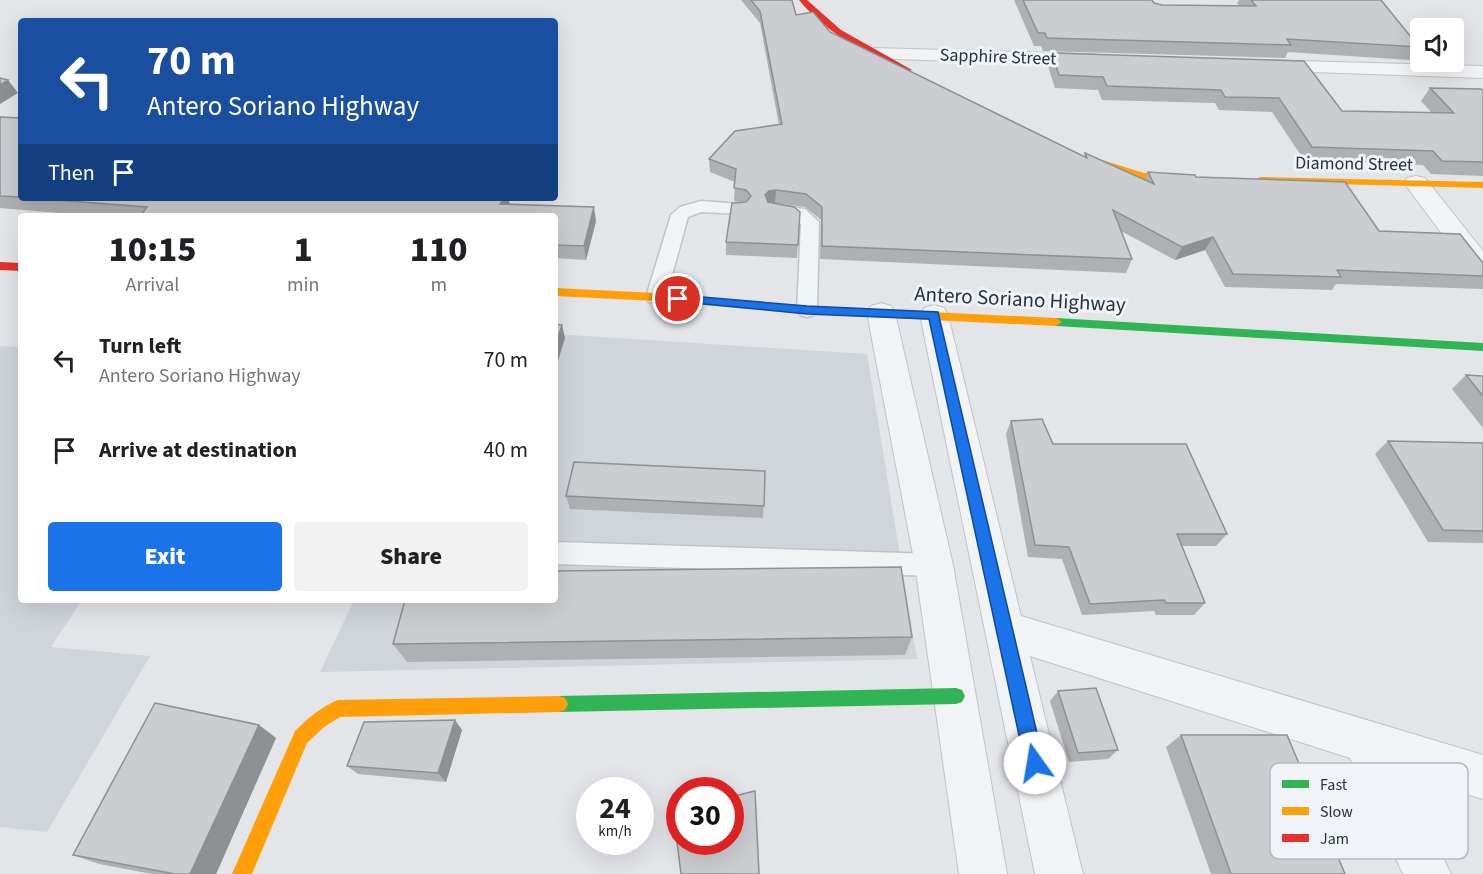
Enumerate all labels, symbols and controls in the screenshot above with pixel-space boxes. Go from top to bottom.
map controls [1410,18,1464,72]
button: sound [1410,18,1464,72]
text: 70 m [147,31,236,91]
icon: left [48,42,126,120]
street label: Sapphire Street [939,42,1057,72]
text: Antero Soriano Highway [147,87,419,126]
street label: Diamond Street [1295,150,1413,178]
icon: arrive [107,156,140,189]
text: Then [48,157,95,189]
text: 10:15 [108,224,197,275]
text: 1 [294,224,313,275]
text: 110 [410,224,468,275]
text: Arrival [126,271,179,299]
text: min [287,271,319,299]
text: m [430,271,447,299]
pin [652,273,703,324]
street label: Antero Soriano Highway [914,278,1127,320]
icon: arrive [661,282,694,315]
text: Turn left [99,330,181,362]
icon: left [48,344,81,377]
text: 70 m [483,344,528,376]
text: Antero Soriano Highway [99,362,301,390]
icon: arrive [48,434,81,467]
text: Arrive at destination [99,434,297,466]
text: 40 m [483,434,528,466]
button: Exit [48,522,282,591]
button: Share [294,522,528,591]
position arrow [1003,731,1067,795]
legend [1270,763,1468,859]
text: Fast [1320,774,1348,796]
speed limit sign: 30 [666,777,744,855]
text: 24 [599,787,631,830]
text: Slow [1320,801,1353,823]
text: km/h [598,821,632,842]
text: Jam [1320,828,1349,850]

